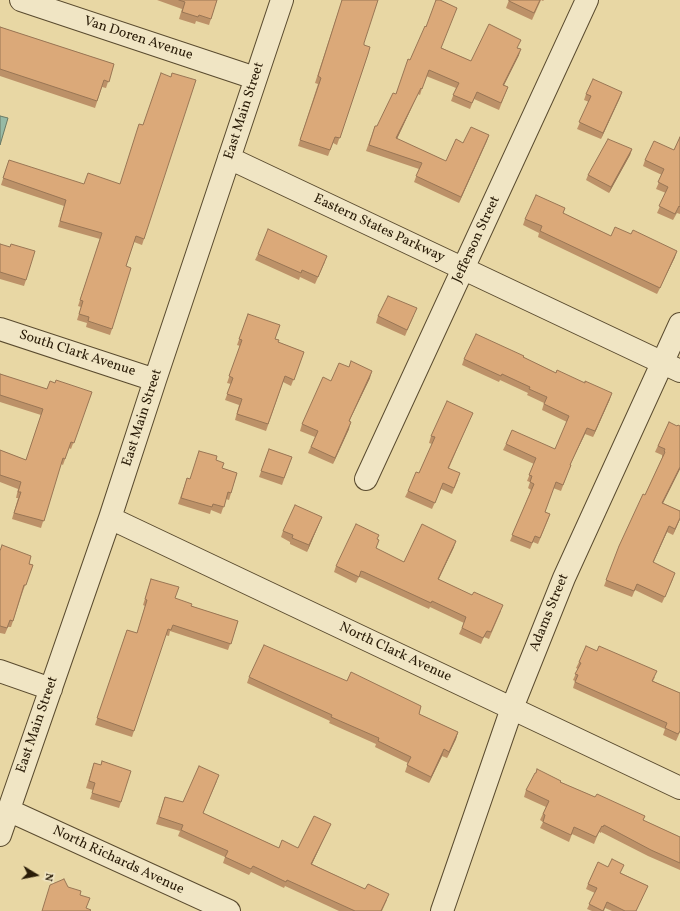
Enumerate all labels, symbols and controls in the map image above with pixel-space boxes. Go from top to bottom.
street label: Van Doren Avenue [81,13,195,65]
street label: East Main Street [221,60,269,162]
street label: Eastern States Parkway [311,191,447,267]
street label: Jefferson Street [449,194,505,286]
street label: South Clark Avenue [17,327,137,381]
street label: East Main Street [119,367,167,469]
street label: Adams Street [527,572,573,654]
street label: North Clark Avenue [336,620,454,686]
street label: East Main Street [14,674,62,776]
street label: North Richards Avenue [50,823,186,899]
north arrow [16,855,56,895]
text: N [40,872,56,882]

